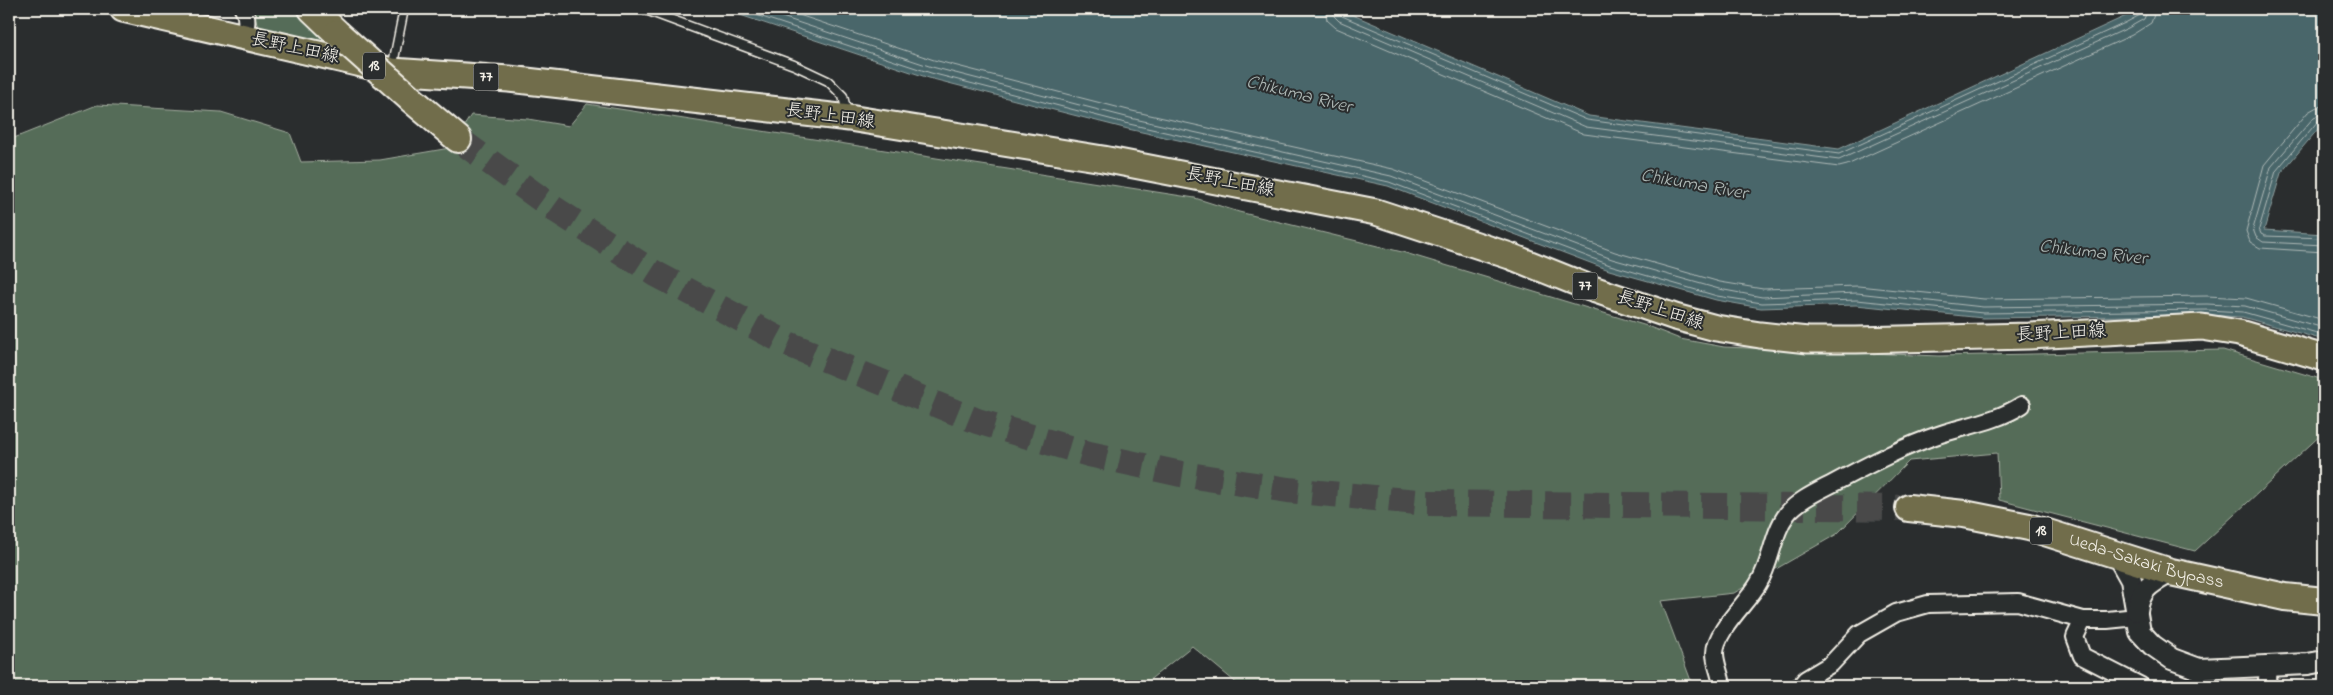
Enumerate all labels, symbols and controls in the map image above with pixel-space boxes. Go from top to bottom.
street label: 長野上田線 [248,27,342,71]
road number: 18 [363,52,385,80]
road number: 77 [474,64,498,90]
water label: Chikuma River [1243,69,1357,122]
street label: 長野上田線 [784,98,876,136]
street label: 長野上田線 [1183,162,1277,204]
water label: Chikuma River [1638,162,1752,208]
water label: Chikuma River [2038,233,2150,273]
road number: 77 [1572,272,1598,300]
street label: 長野上田線 [1613,285,1707,337]
street label: 長野上田線 [2015,319,2107,349]
road number: 18 [2030,518,2052,544]
street label: Ueda-Sakaki Bypass [2065,527,2226,596]

